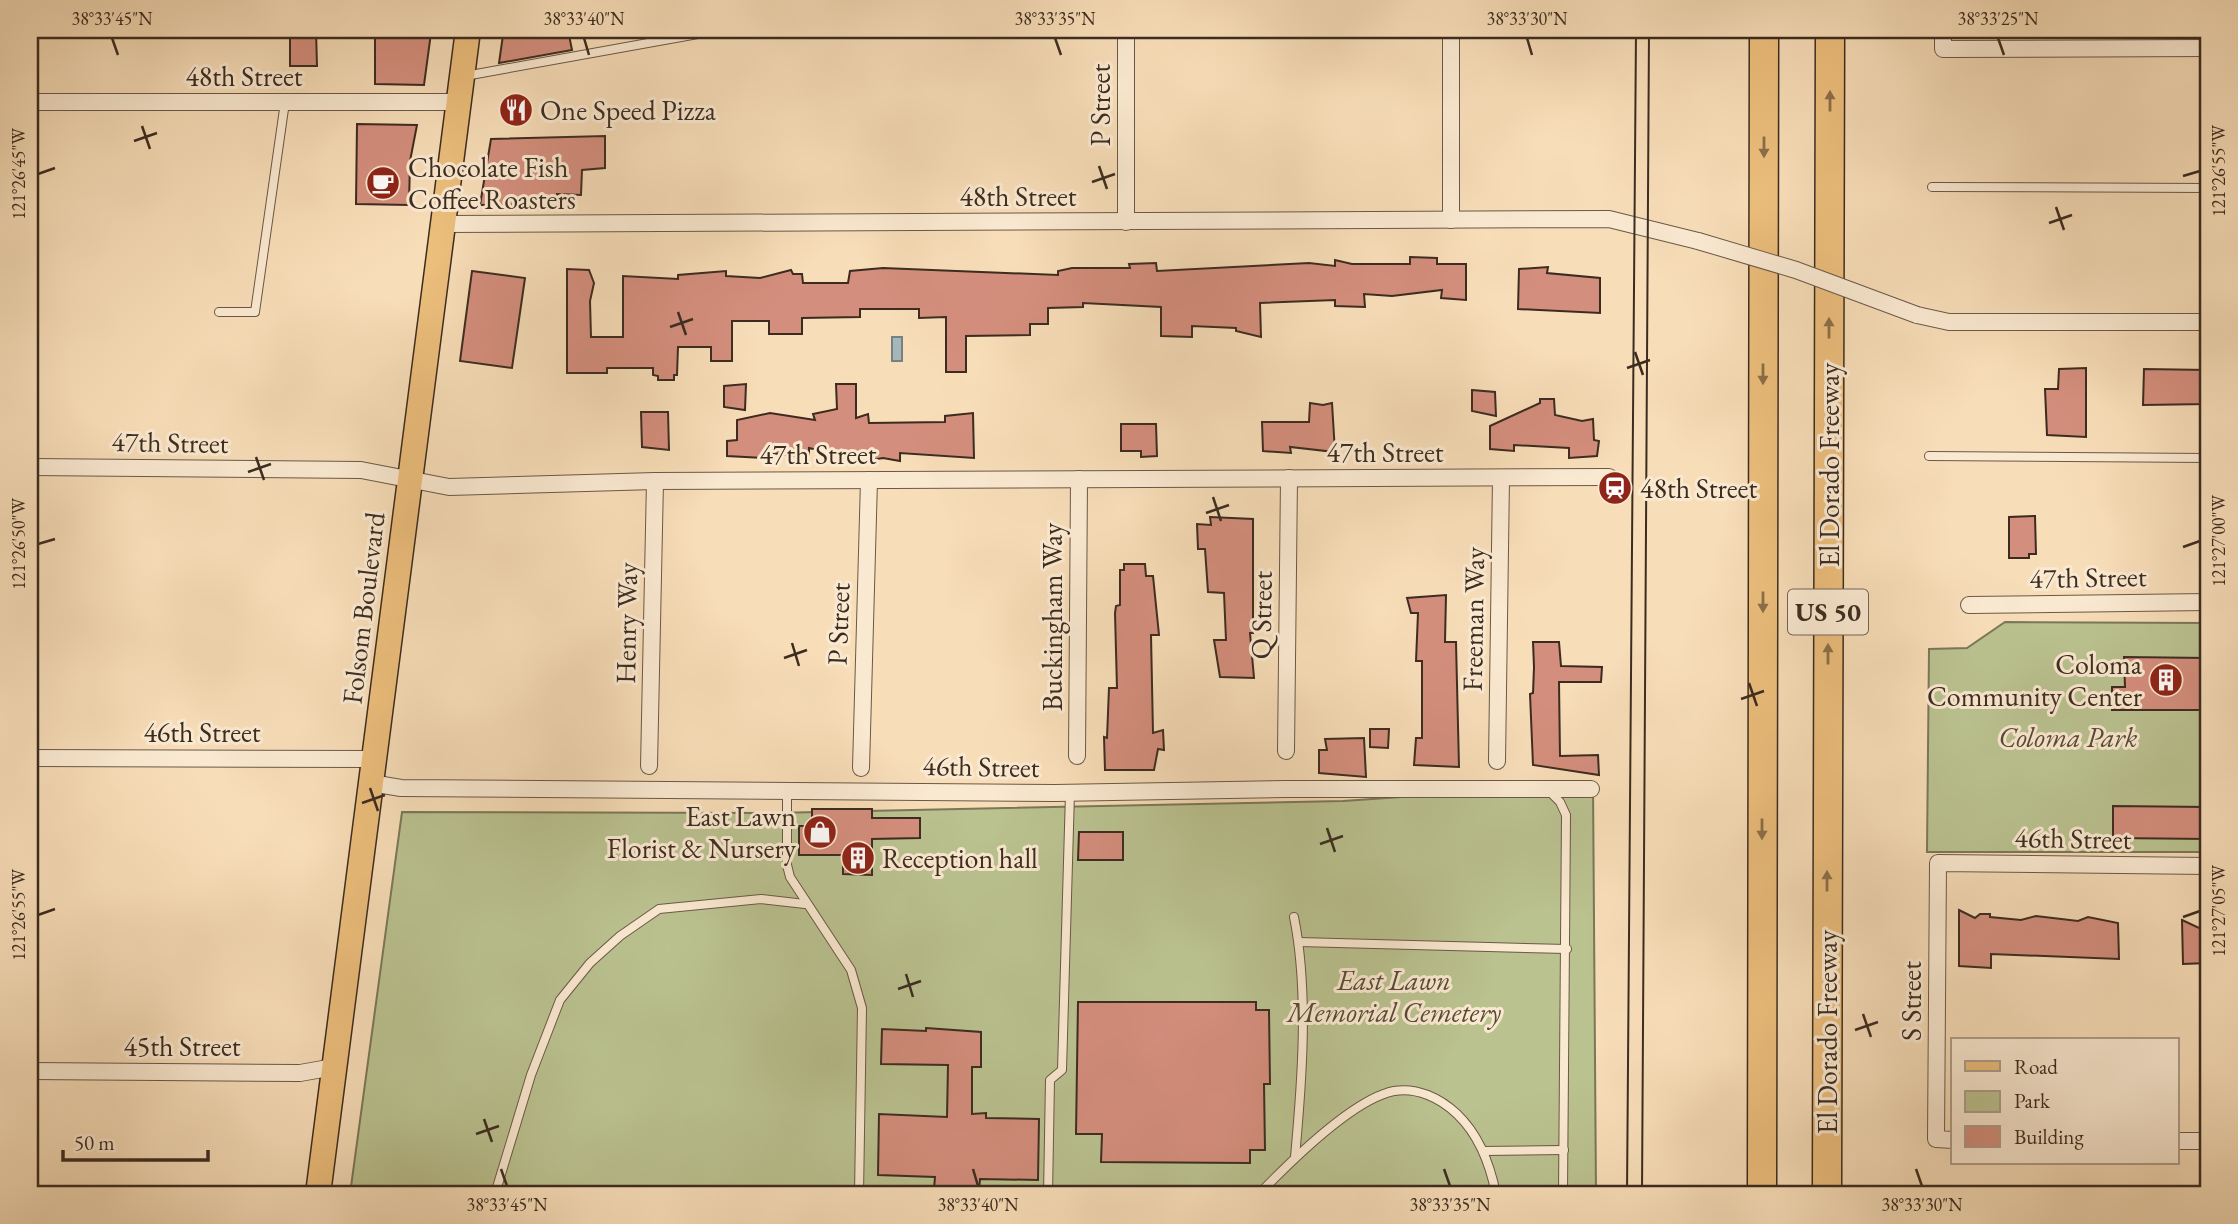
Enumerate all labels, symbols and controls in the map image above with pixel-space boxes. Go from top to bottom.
text: 38°33'45"N [72,7,153,30]
text: 38°33'40"N [544,7,625,30]
text: 38°33'35"N [1015,7,1096,30]
text: 38°33'30"N [1487,7,1568,30]
text: 38°33'25"N [1958,7,2039,30]
street label: 48th Street [185,58,303,94]
street label: P Street [1082,64,1118,146]
one-way arrow [1824,89,1836,111]
restaurant icon: One Speed Pizza [497,91,535,129]
place label: One Speed Pizza [540,92,717,128]
text: 121°26'55"W [2207,125,2230,217]
text: 121°26'45"W [7,128,30,220]
one-way arrow [1758,136,1770,158]
place label: Chocolate Fish Coffee Roasters [408,149,576,217]
cafe icon: Chocolate Fish Coffee Roasters [364,164,402,202]
street label: 48th Street [959,178,1077,214]
one-way arrow [1823,317,1835,339]
street label: El Dorado Freeway [1811,362,1847,567]
one-way arrow [1757,364,1769,386]
street label: 47th Street [111,423,229,461]
street label: 47th Street [1326,434,1444,470]
street label: 47th Street [759,436,877,472]
station icon: 48th Street [1596,469,1634,507]
place label: 48th Street [1640,470,1757,506]
text: 121°27'00"W [2207,495,2230,587]
text: 121°26'50"W [7,498,30,590]
street label: Folsom Boulevard [333,509,393,706]
street label: Buckingham Way [1034,522,1070,711]
street label: Freeman Way [1454,546,1492,692]
street label: 47th Street [2029,558,2147,596]
street label: Henry Way [607,561,645,684]
street label: Q Street [1242,570,1280,660]
street label: P Street [819,582,857,666]
road number: US 50 [1788,590,1868,634]
one-way arrow [1757,591,1769,613]
one-way arrow [1822,642,1834,664]
place label: Coloma Community Center [1927,646,2143,714]
building icon: Coloma Community Center [2147,661,2185,699]
street label: 46th Street [143,714,261,750]
park label: Coloma Park [1999,719,2138,755]
street label: 46th Street [922,747,1040,785]
place label: East Lawn Florist & Nursery [607,798,797,866]
shop icon: East Lawn Florist & Nursery [801,813,839,851]
one-way arrow [1756,819,1768,841]
street label: 46th Street [2014,819,2132,857]
building icon: Reception hall [839,839,877,877]
place label: Reception hall [882,840,1038,876]
text: 121°27'05"W [2207,865,2230,957]
text: 121°26'55"W [7,869,30,961]
one-way arrow [1821,870,1833,892]
street label: El Dorado Freeway [1809,929,1845,1134]
street label: S Street [1893,961,1929,1041]
park label: East Lawn Memorial Cemetery [1285,962,1502,1030]
street label: 45th Street [123,1028,241,1064]
legend [1951,1038,2178,1164]
text: Road [2014,1053,2058,1080]
text: Park [2014,1087,2051,1114]
scale bar [63,1119,208,1163]
text: Building [2014,1123,2084,1150]
text: 50 m [74,1129,115,1156]
text: 38°33'45"N [467,1193,548,1216]
text: 38°33'40"N [938,1193,1019,1216]
text: 38°33'35"N [1410,1193,1491,1216]
text: 38°33'30"N [1882,1193,1963,1216]

